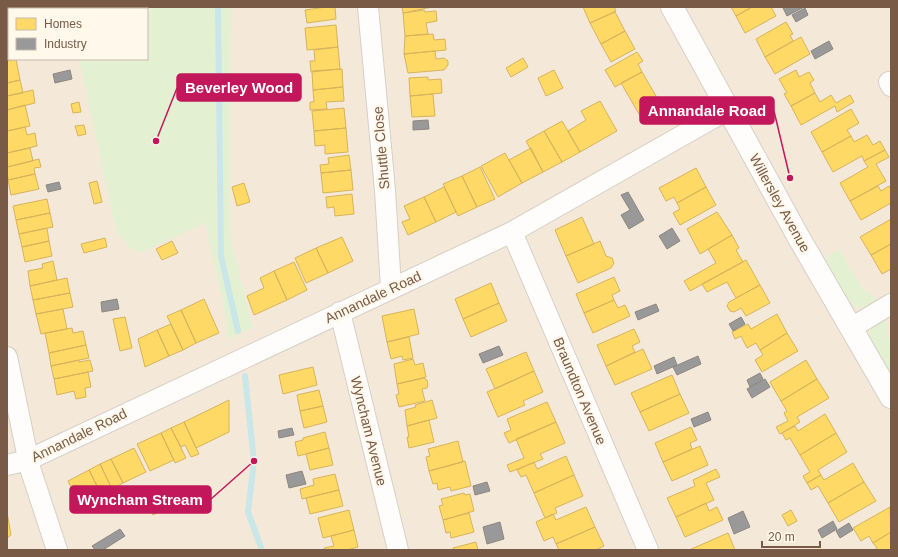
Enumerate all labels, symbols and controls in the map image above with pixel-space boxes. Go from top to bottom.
legend [8,8,148,60]
text: Homes [44,17,82,31]
text: Industry [44,37,87,51]
callout: Beverley Wood [177,74,301,101]
text: Beverley Wood [185,79,293,96]
callout: Annandale Road [640,97,774,124]
text: Annandale Road [648,102,766,119]
street label: Shuttle Close [369,106,393,190]
street label: Willersley Avenue [746,151,814,255]
street label: Annandale Road [322,268,424,326]
street label: Braundton Avenue [550,335,610,447]
street label: Wyncham Avenue [348,375,390,488]
street label: Annandale Road [29,405,129,465]
callout: Wyncham Stream [70,486,211,513]
text: Wyncham Stream [77,491,203,508]
scale bar [762,523,820,549]
text: 20 m [768,530,795,544]

